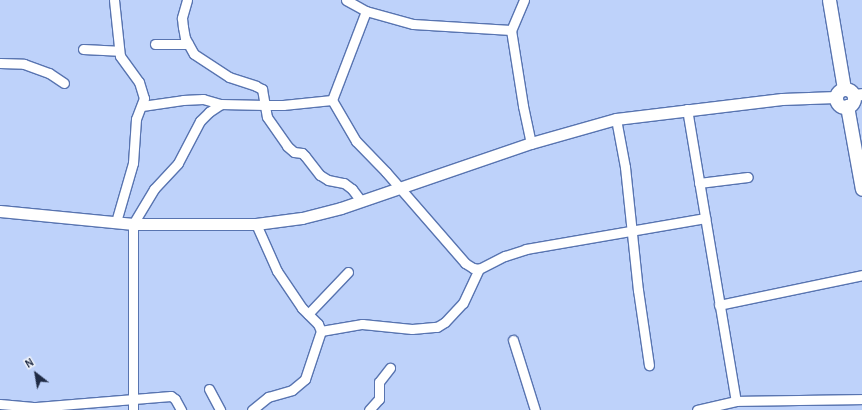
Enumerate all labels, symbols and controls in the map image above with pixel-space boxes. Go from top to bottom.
north arrow [16,354,56,394]
text: N [23,356,36,371]

